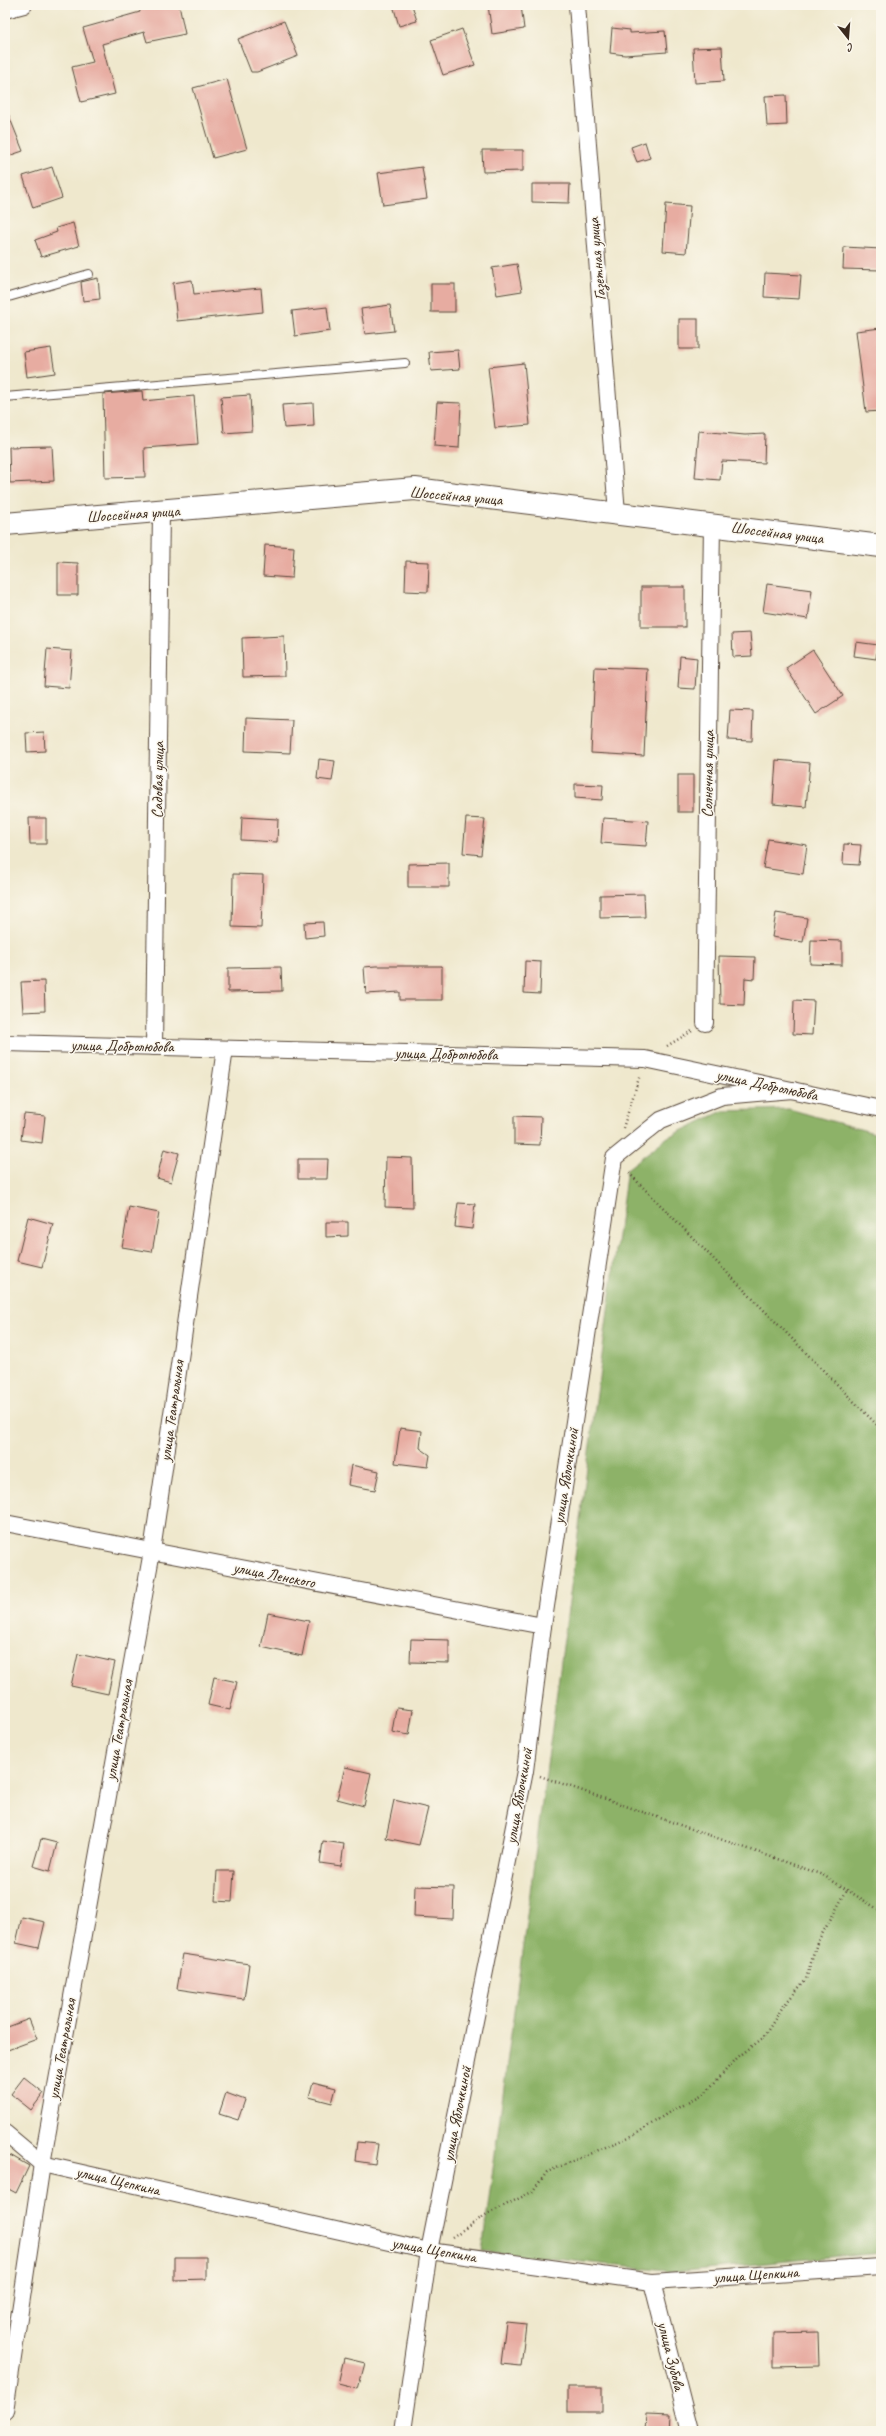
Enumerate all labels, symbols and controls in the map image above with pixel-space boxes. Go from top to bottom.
north arrow [828,18,868,58]
text: С [845,40,856,56]
street label: Газетная улица [583,216,611,301]
street label: Шоссейная улица [409,482,505,510]
street label: Шоссейная улица [86,501,182,527]
street label: Шоссейная улица [730,517,826,549]
street label: Солнечная улица [697,729,719,818]
street label: Садовая улица [147,740,169,819]
street label: улица Добролюбова [69,1035,175,1057]
street label: улица Добролюбова [393,1043,499,1065]
street label: улица Добролюбова [714,1064,821,1106]
street label: улица Театральная [155,1358,189,1464]
street label: улица Яблочкиной [548,1425,584,1526]
street label: улица Ленского [230,1557,318,1593]
street label: улица Театральная [100,1677,138,1783]
street label: улица Яблочкиной [501,1745,537,1846]
street label: улица Театральная [43,1996,81,2102]
street label: улица Яблочкиной [438,2063,476,2164]
street label: улица Щепкина [73,2161,163,2201]
street label: улица Щепкина [389,2233,479,2268]
street label: улица Щепкина [712,2262,801,2288]
street label: улица Зубова [653,2318,690,2394]

